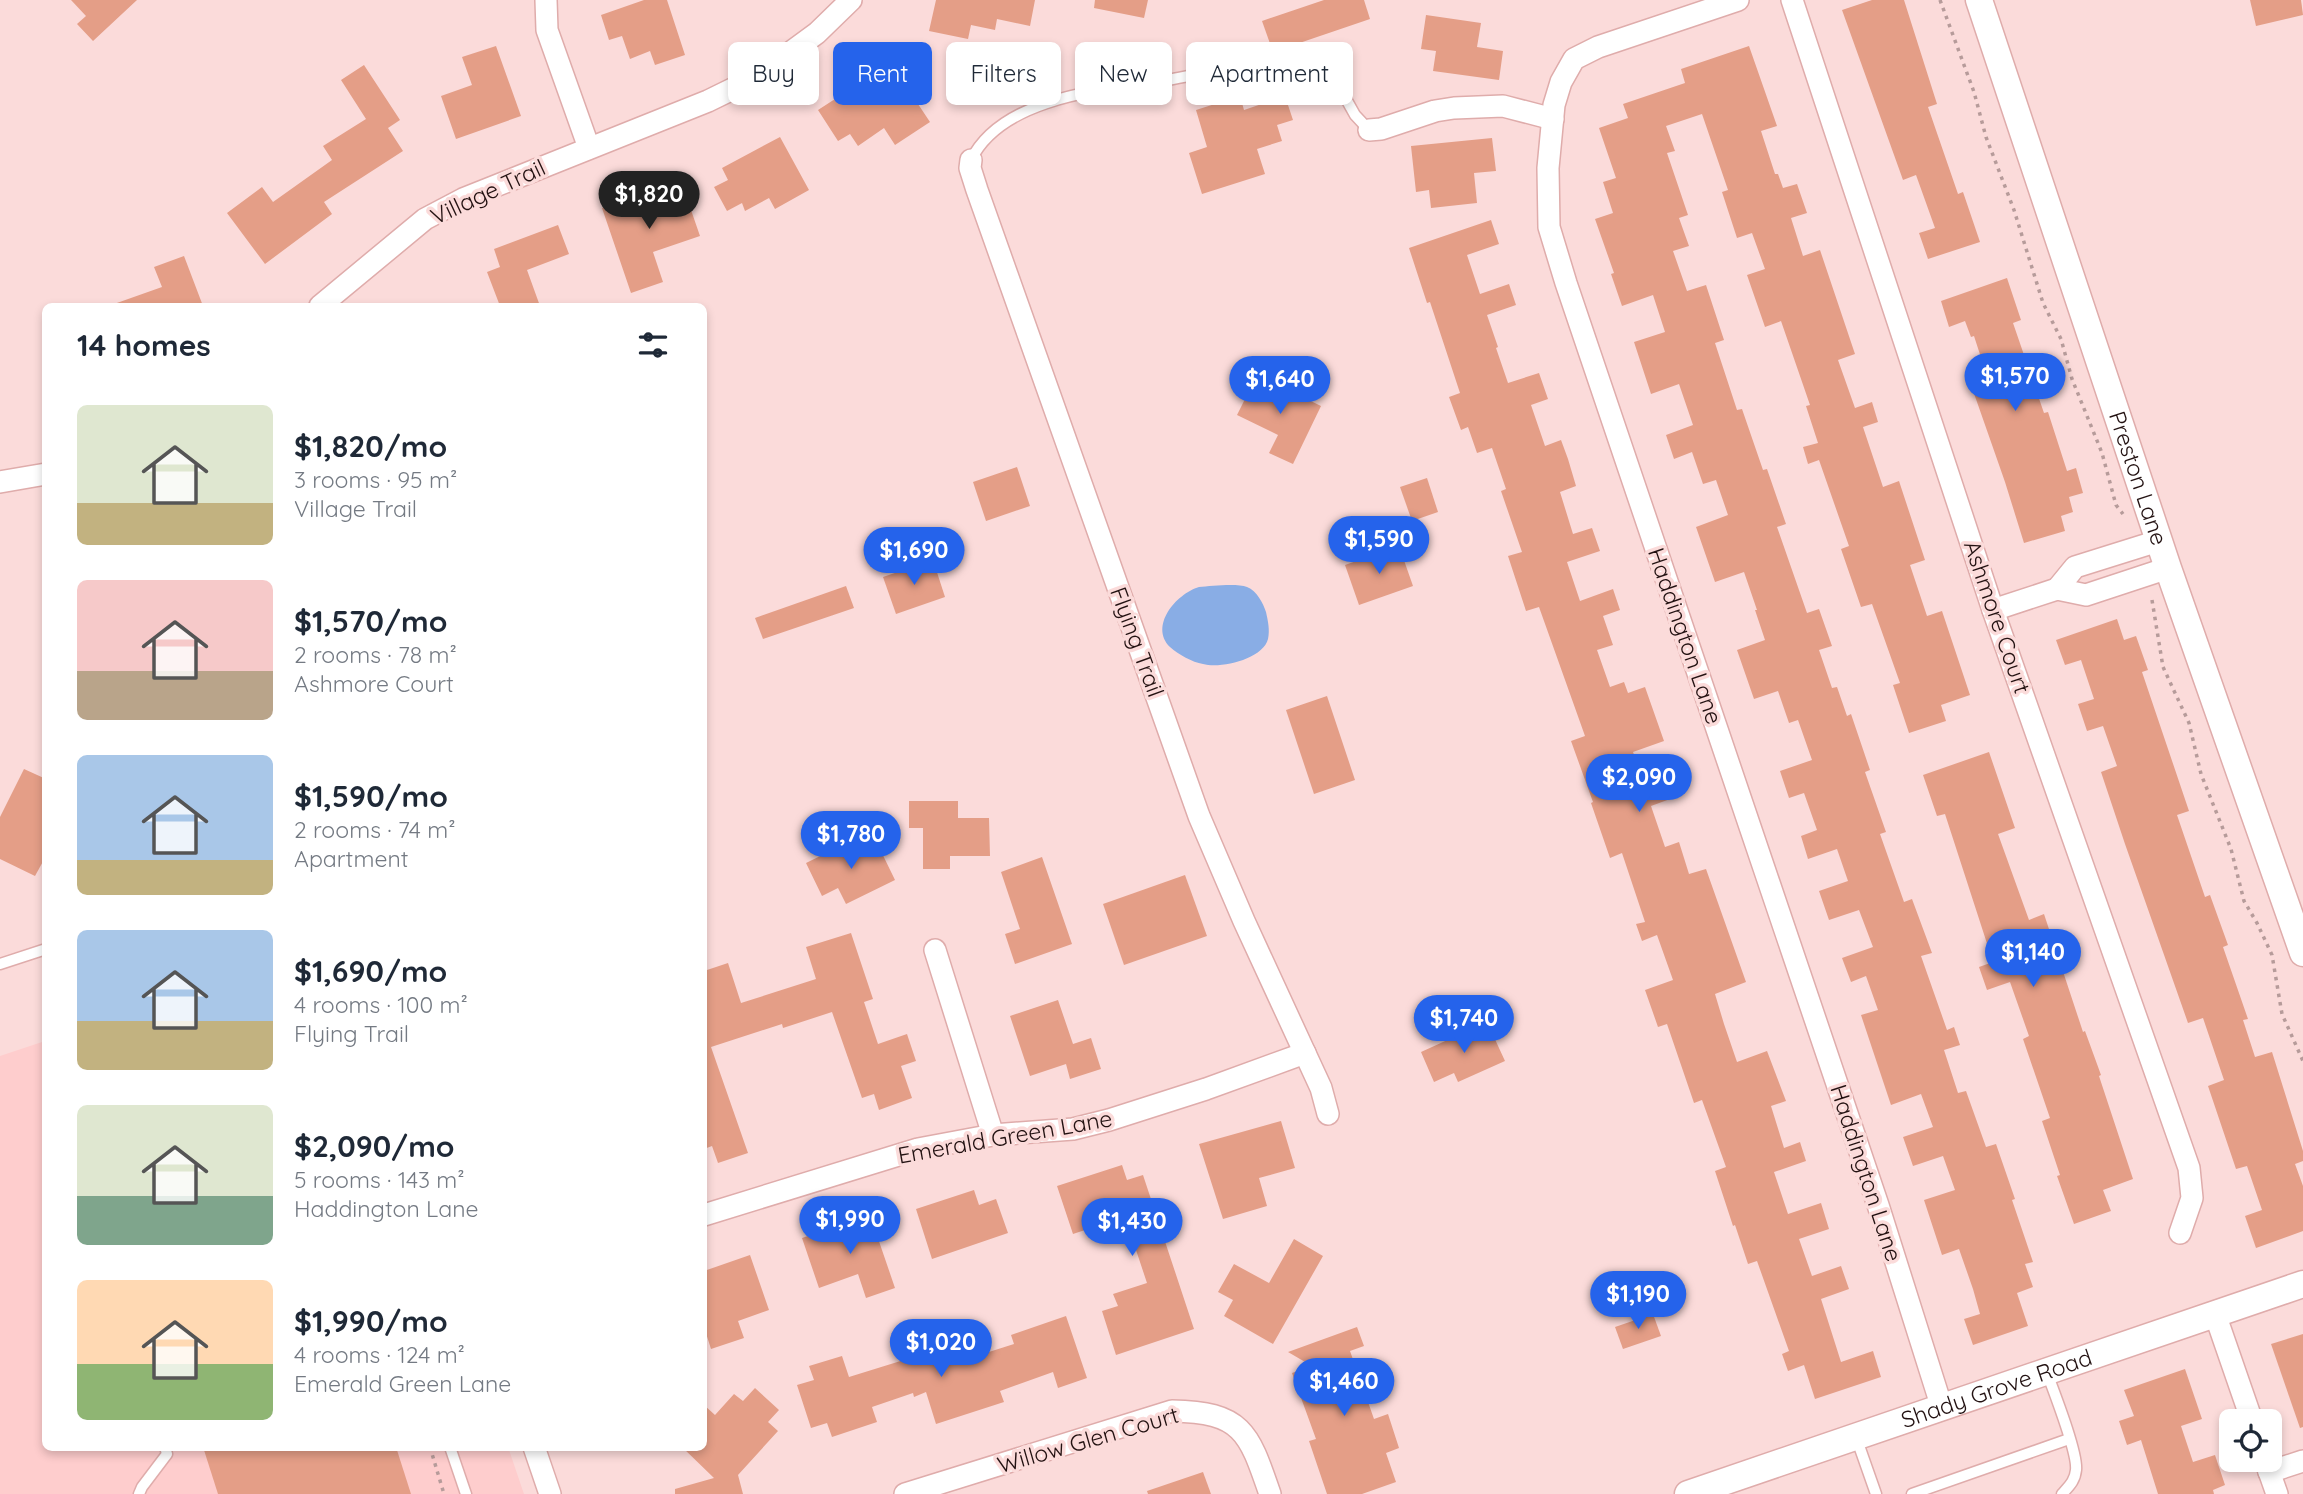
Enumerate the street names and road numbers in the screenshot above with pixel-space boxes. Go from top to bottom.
street label: Village Trail [426,152,550,231]
street label: Preston Lane [2103,407,2174,549]
street label: Ashmore Court [1958,537,2037,697]
street label: Haddington Lane [1642,544,1729,728]
street label: Flying Trail [1104,583,1171,701]
street label: Haddington Lane [1824,1081,1909,1265]
street label: Emerald Green Lane [895,1103,1114,1170]
street label: Shady Grove Road [1897,1342,2096,1434]
street label: Willow Glen Court [994,1400,1182,1479]

